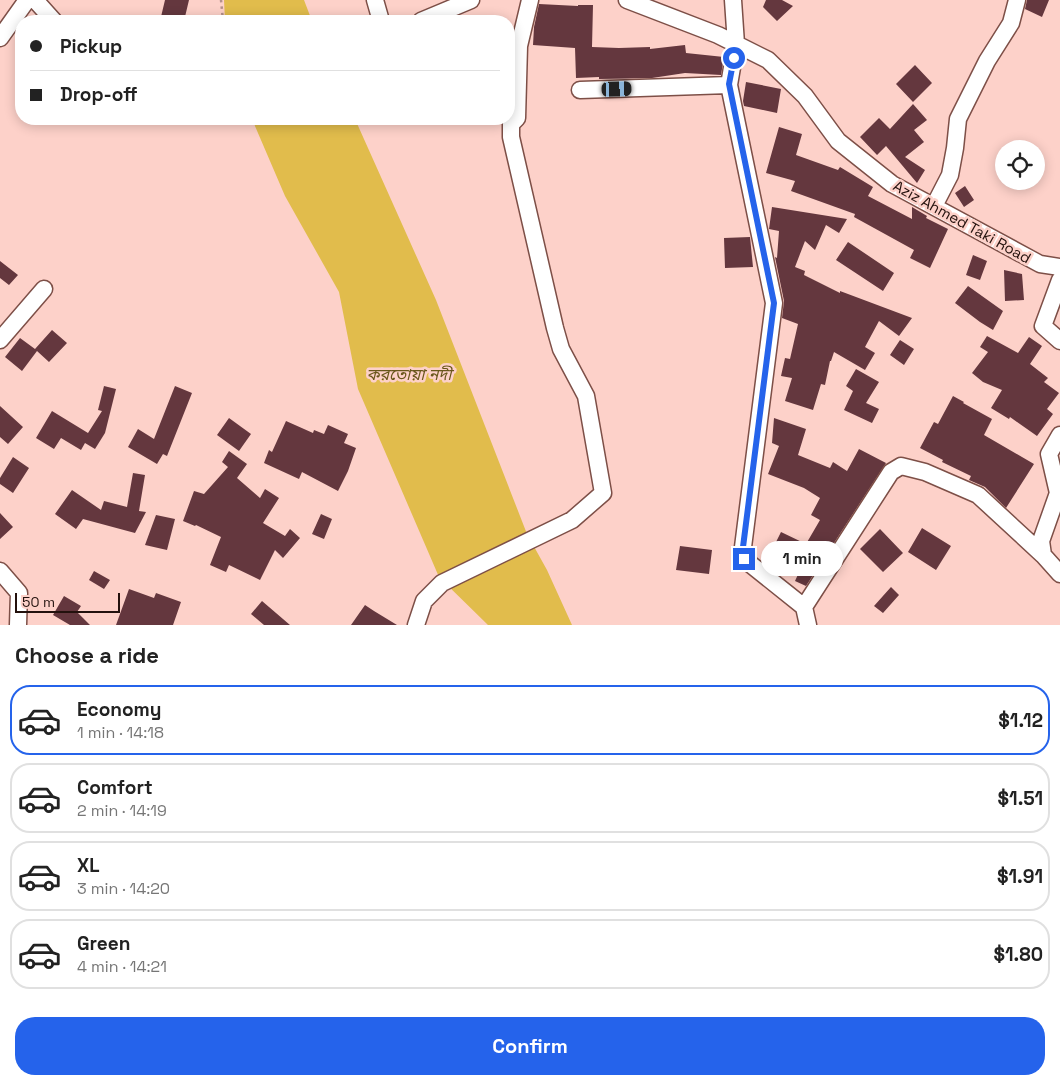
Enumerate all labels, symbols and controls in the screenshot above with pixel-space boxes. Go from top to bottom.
text: Pickup [60,34,122,59]
route start [723,47,745,69]
car [601,81,632,97]
text: Drop-off [60,82,138,107]
map controls [995,140,1045,190]
button: locate [995,140,1045,190]
street label: Aziz Ahmed Taki Road [890,176,1034,267]
water label: করতোয়া নদী [367,364,454,385]
callout: 1 min [762,542,844,576]
route end [733,548,755,570]
text: 1 min [782,548,822,569]
scale bar [15,590,120,613]
text: 50 m [22,593,55,611]
text: Choose a ride [15,641,159,669]
text: Economy [77,697,161,722]
icon: car [17,698,62,743]
text: $1.12 [998,708,1043,733]
text: 1 min · 14:18 [77,722,164,743]
text: Comfort [77,775,153,800]
icon: car [17,776,62,821]
text: $1.51 [998,786,1043,811]
text: 2 min · 14:19 [77,800,167,821]
text: XL [77,853,100,878]
icon: car [17,854,62,899]
text: $1.91 [997,864,1043,889]
text: 3 min · 14:20 [77,878,170,899]
text: Green [77,931,130,956]
icon: car [17,932,62,977]
text: $1.80 [994,942,1043,967]
text: 4 min · 14:21 [77,956,167,977]
button: Confirm [15,1017,1045,1075]

